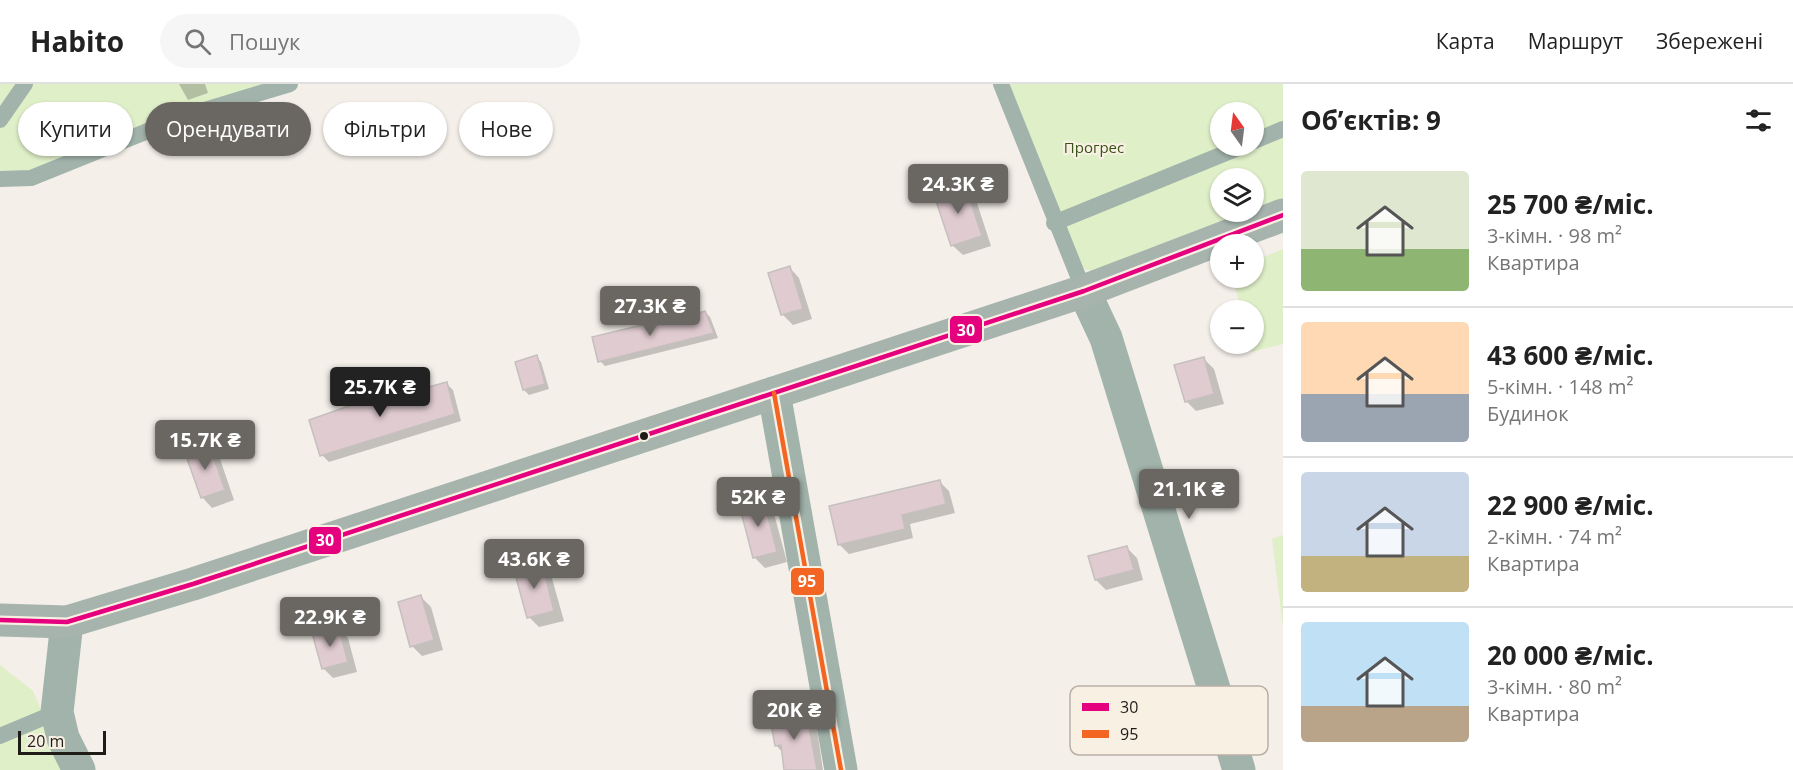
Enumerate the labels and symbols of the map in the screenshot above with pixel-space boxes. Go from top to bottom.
north arrow [1210,102,1264,156]
park label: Прогрес [1064,137,1124,157]
pin: 24.3K ₴ [903,164,1013,215]
pin: 27.3K ₴ [595,286,705,337]
line badge: 30 [949,315,983,344]
text: 30 [957,319,975,341]
pin: 25.7K ₴ [325,367,435,418]
pin: 15.7K ₴ [150,420,260,471]
unlabelled marker [638,430,650,442]
pin: 21.1K ₴ [1134,469,1244,520]
pin: 52K ₴ [716,477,800,528]
line badge: 30 [308,526,342,555]
text: 30 [316,529,334,551]
pin: 43.6K ₴ [479,539,589,590]
line badge: 95 [790,567,825,596]
text: 95 [798,570,816,592]
pin: 22.9K ₴ [275,597,385,648]
legend [1070,686,1268,755]
pin: 20K ₴ [752,690,836,741]
text: 30 [1120,696,1138,718]
text: 95 [1120,723,1138,745]
scale bar [18,728,106,756]

